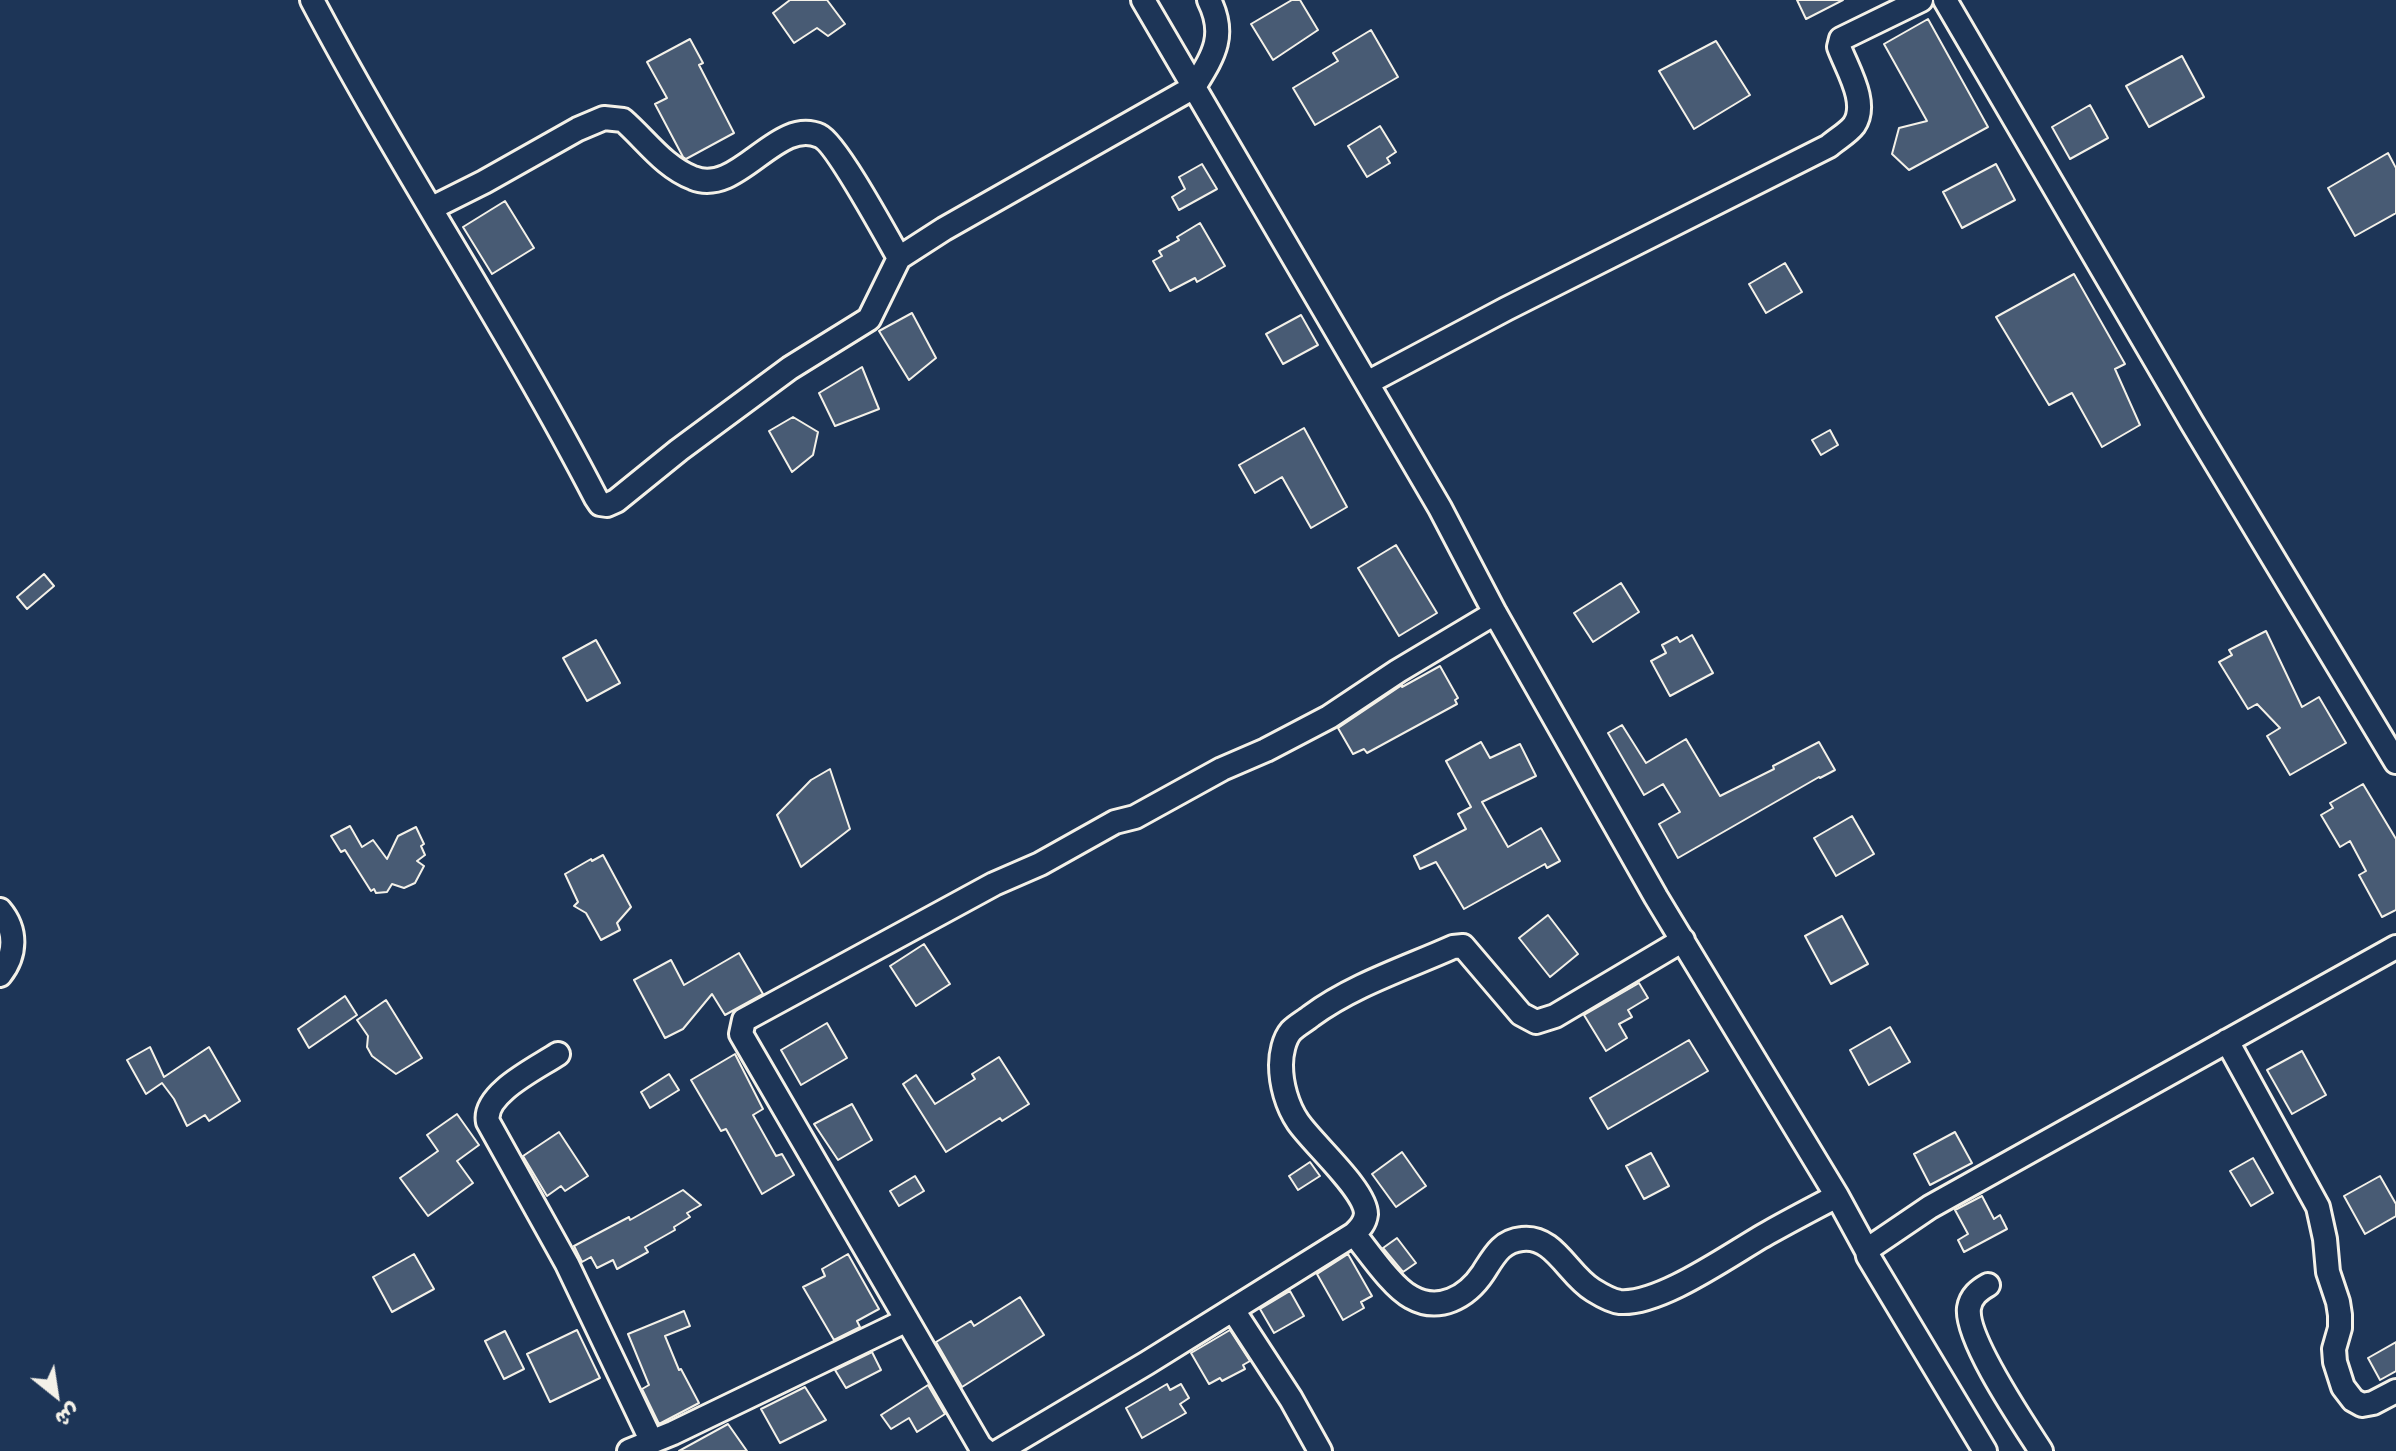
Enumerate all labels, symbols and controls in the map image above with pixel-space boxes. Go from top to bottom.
north arrow [16,1355,96,1435]
text: ش [50,1397,86,1435]

